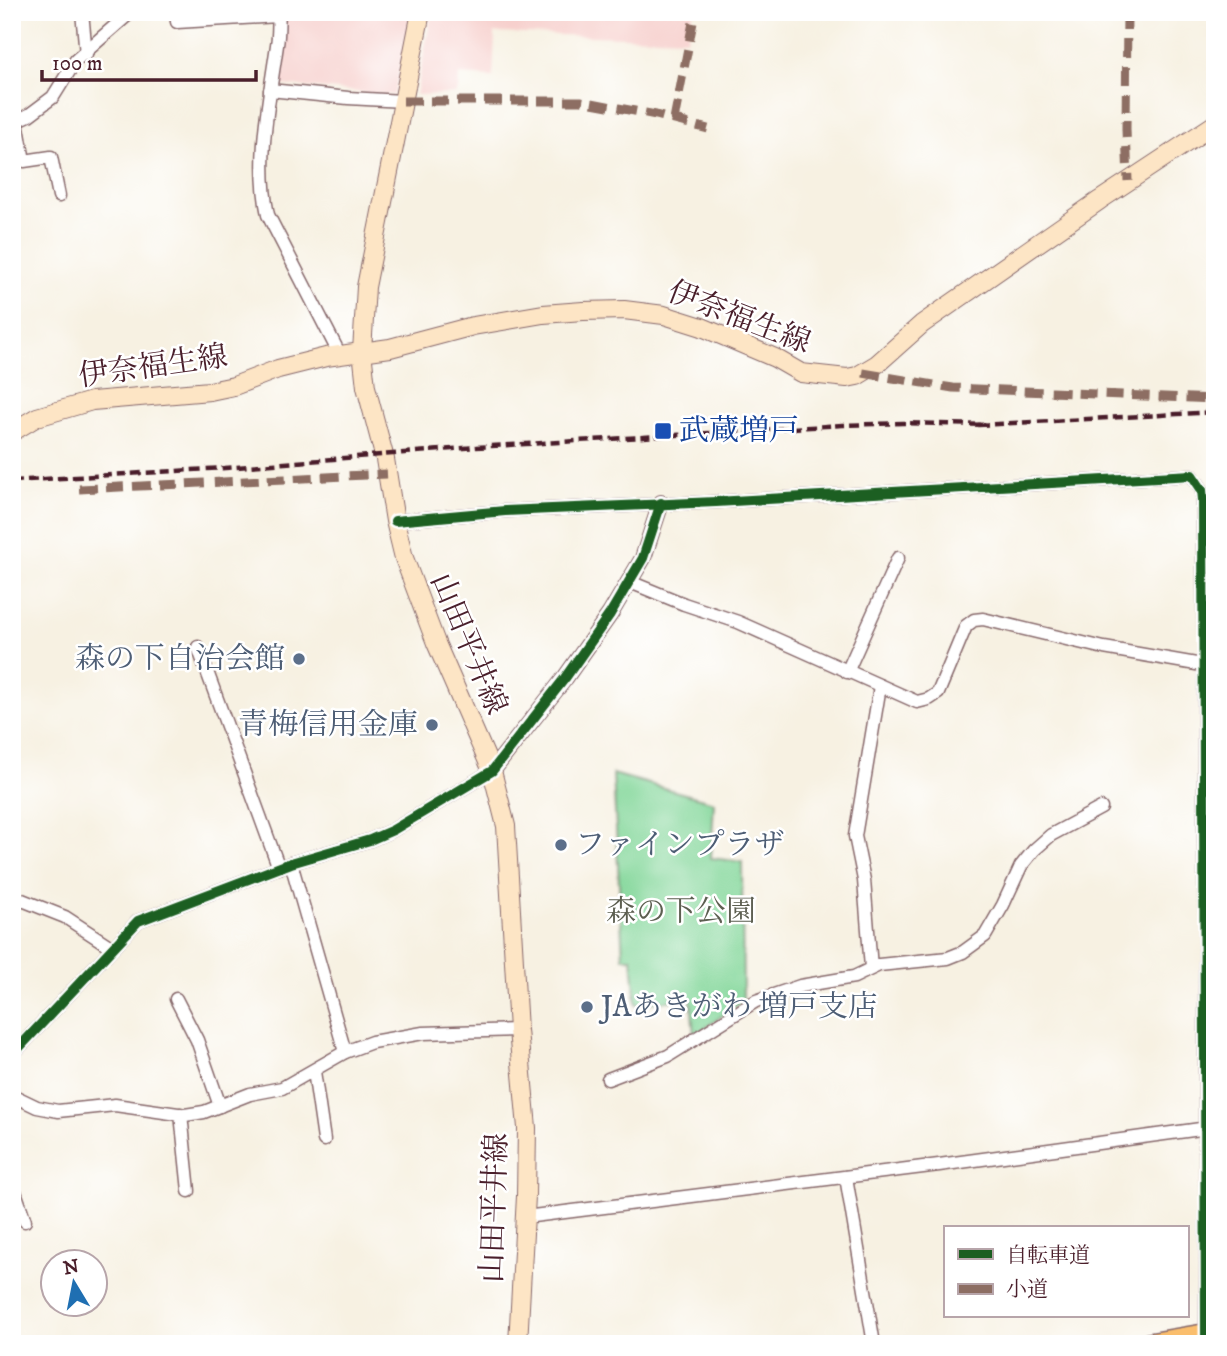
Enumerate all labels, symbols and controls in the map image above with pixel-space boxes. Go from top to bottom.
scale bar [42,38,256,82]
text: 100 m [52,51,103,77]
street label: 伊奈福生線 [662,274,816,362]
street label: 伊奈福生線 [76,338,230,396]
place label: 武蔵増戸 [679,413,799,450]
marker: 武蔵増戸 [653,421,673,441]
street label: 山田平井線 [422,568,514,720]
place label: 森の下自治会館 [75,641,285,678]
marker: 森の下自治会館 [291,651,307,667]
place label: 青梅信用金庫 [238,707,418,744]
marker: 青梅信用金庫 [424,717,440,733]
place label: ファインプラザ [575,827,784,864]
marker: ファインプラザ [553,837,569,853]
park label: 森の下公園 [606,894,756,931]
place label: JAあきがわ 増戸支店 [598,989,878,1026]
marker: JAあきがわ 増戸支店 [579,999,595,1015]
street label: 山田平井線 [474,1132,516,1284]
legend [944,1226,1188,1318]
text: 自転車道 [1006,1243,1090,1269]
north arrow [38,1248,108,1318]
text: N [62,1255,81,1280]
text: 小道 [1006,1277,1048,1303]

